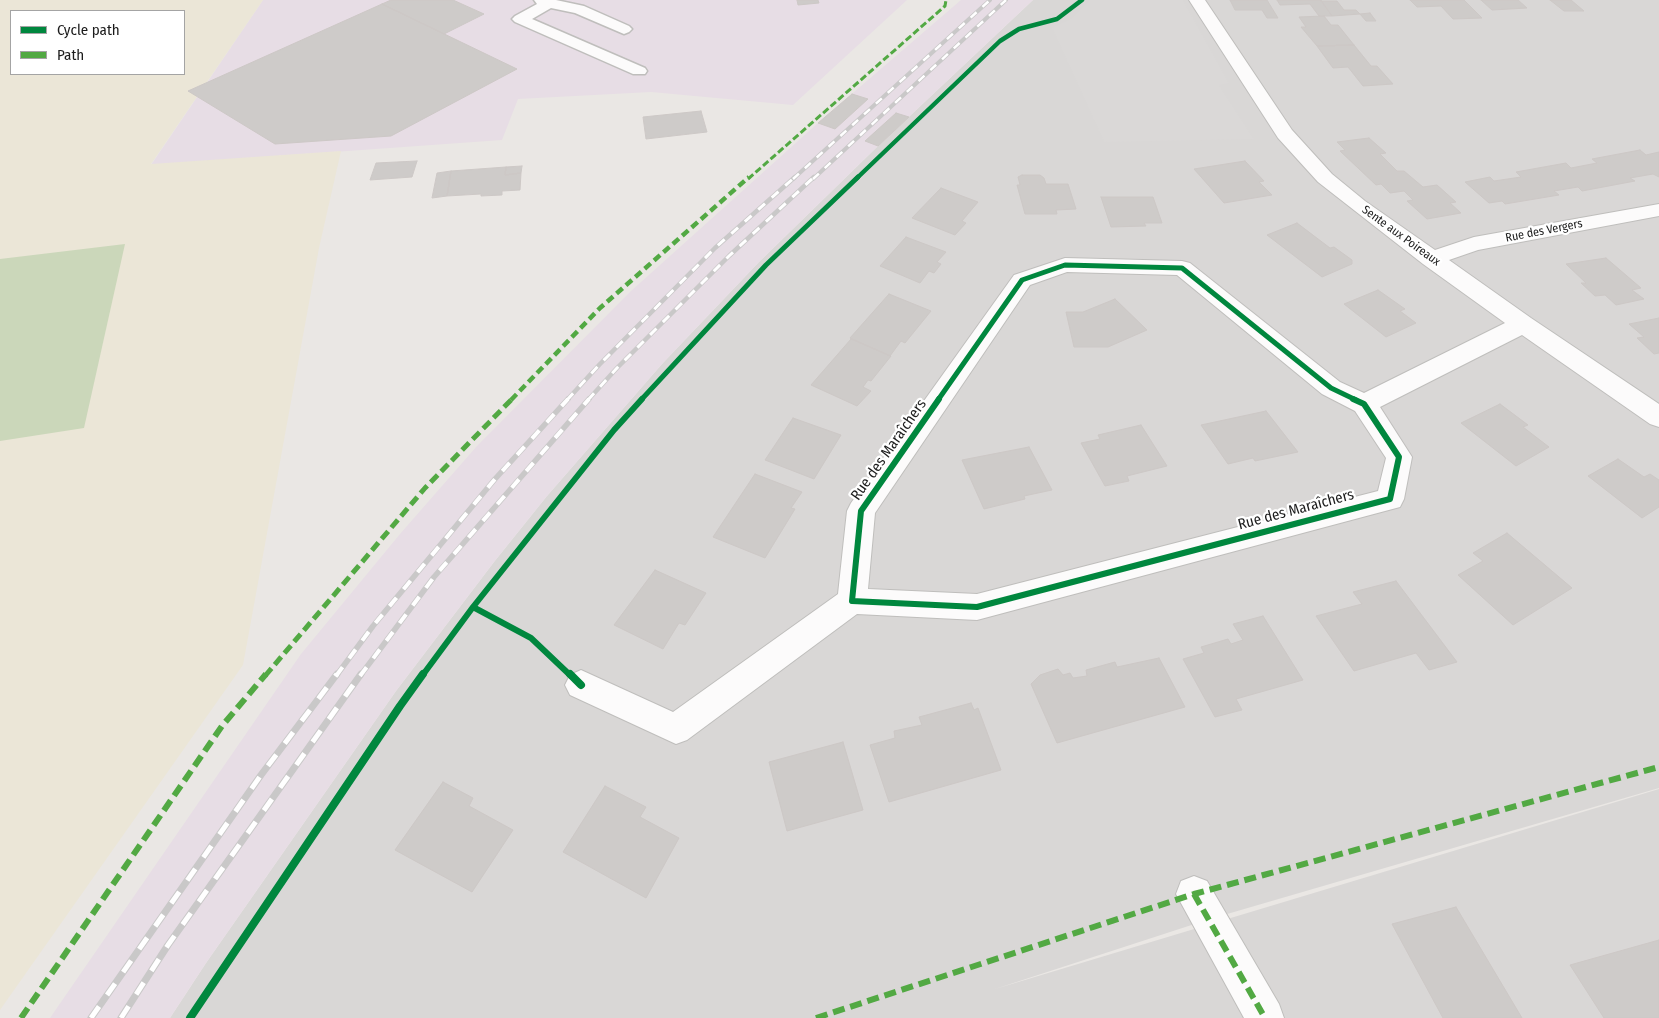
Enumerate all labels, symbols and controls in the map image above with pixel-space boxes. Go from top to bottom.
legend [10,10,185,75]
text: Cycle path [57,21,120,39]
text: Path [57,46,84,64]
street label: Sente aux Poireaux [1359,203,1443,269]
street label: Rue des Vergers [1504,216,1584,246]
street label: Rue des Maraîchers [847,396,931,504]
street label: Rue des Maraîchers [1236,486,1356,534]

